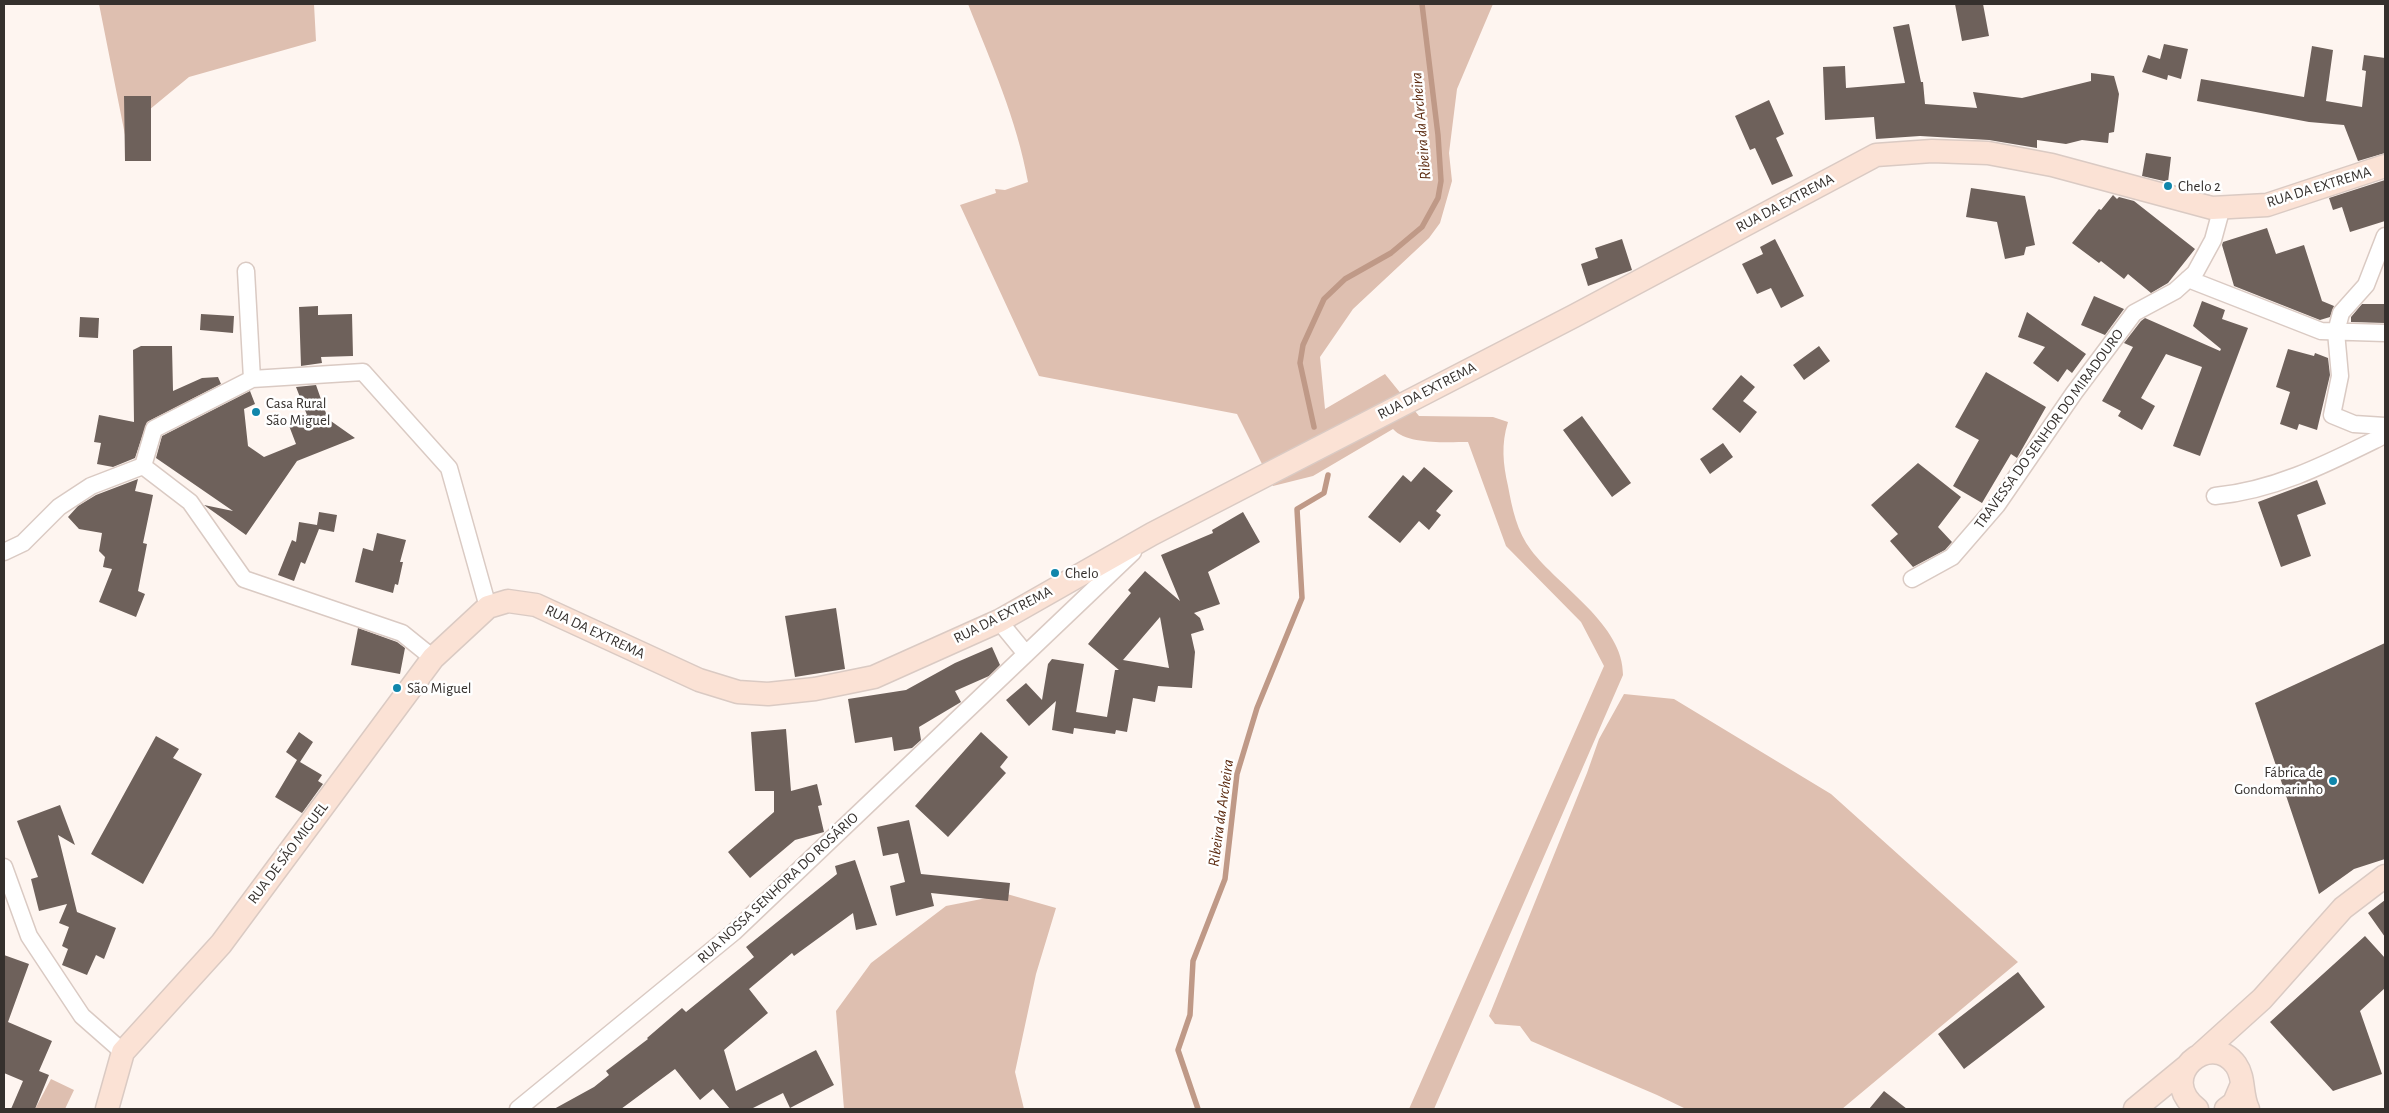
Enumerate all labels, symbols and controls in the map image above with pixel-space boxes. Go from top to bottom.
water label: Ribeira da Archeira [1407,71,1435,181]
street label: RUA DA EXTREMA [2265,163,2373,211]
street label: RUA DA EXTREMA [1733,170,1837,236]
place label: Chelo 2 [2178,177,2221,195]
marker: Chelo 2 [2162,180,2174,192]
street label: TRAVESSA DO SENHOR DO MIRADOURO [1970,326,2128,532]
street label: RUA DA EXTREMA [1375,358,1479,424]
place label: Casa Rural São Miguel [266,394,331,429]
marker: Casa Rural São Miguel [250,406,262,418]
place label: Chelo [1065,564,1099,582]
marker: Chelo [1049,567,1061,579]
street label: RUA DA EXTREMA [951,582,1055,648]
street label: RUA DA EXTREMA [542,601,648,663]
place label: São Miguel [407,679,472,697]
marker: São Miguel [391,682,403,694]
water label: Ribeira da Archeira [1204,758,1238,868]
place label: Fábrica de Gondomarinho [2234,763,2323,798]
marker: Fábrica de Gondomarinho [2327,775,2339,787]
street label: RUA DE SÃO MIGUEL [244,799,332,907]
street label: RUA NOSSA SENHORA DO ROSÁRIO [694,809,862,967]

